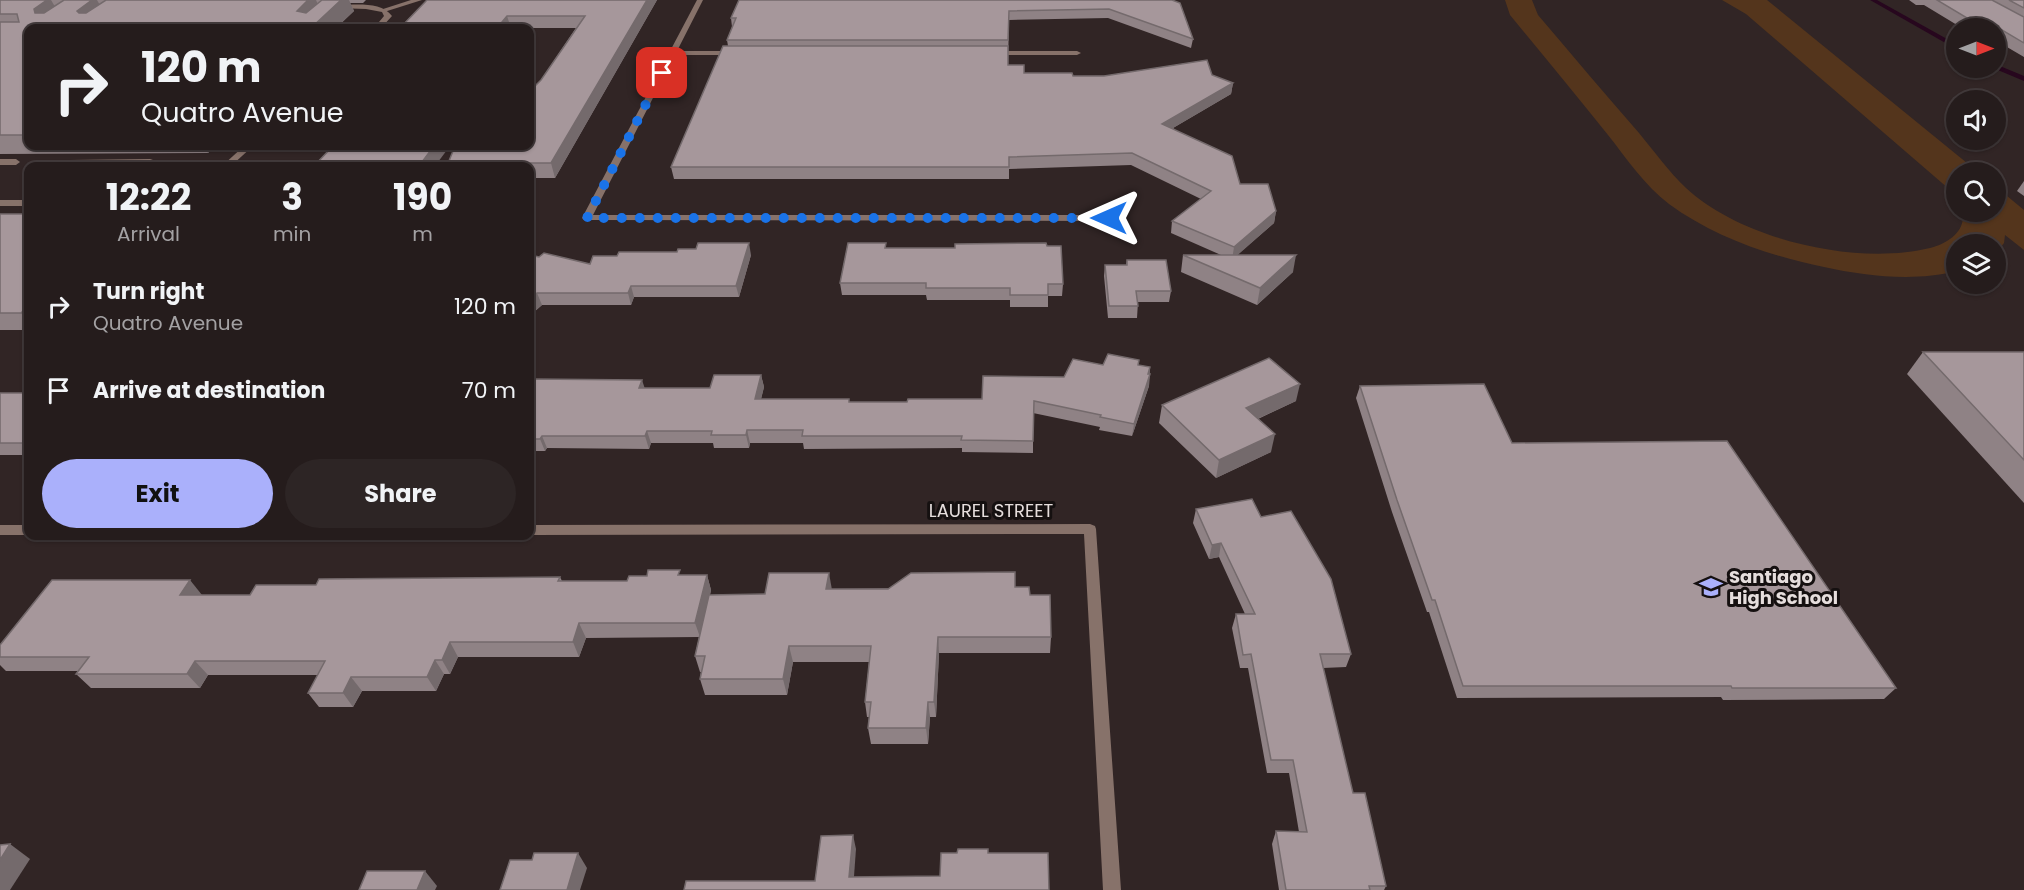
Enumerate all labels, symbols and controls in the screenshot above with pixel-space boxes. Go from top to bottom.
north arrow [1946,18,2006,78]
map controls [1946,18,2006,294]
text: 120 m [141,38,262,97]
pin [636,47,687,98]
icon: right [42,48,120,126]
icon: arrive [645,56,678,89]
button: sound [1946,90,2006,150]
text: Quatro Avenue [141,94,344,131]
button: search [1946,162,2006,222]
text: 12:22 [106,172,191,223]
text: 3 [281,172,303,223]
text: 190 [393,172,452,223]
position arrow [1077,186,1141,250]
text: Arrival [117,220,180,248]
text: min [273,220,311,248]
text: m [412,220,433,248]
button: layers [1946,234,2006,294]
text: Turn right [93,276,204,307]
icon: right [42,290,75,323]
text: 120 m [454,291,516,322]
text: Quatro Avenue [93,309,243,337]
icon: arrive [42,374,75,407]
text: Arrive at destination [93,375,325,406]
text: 70 m [462,375,516,406]
button: Exit [42,459,273,528]
button: Share [285,459,516,528]
street label: LAUREL STREET [929,498,1053,523]
place label: Santiago High School [1729,564,1838,610]
school or university icon: Santiago High School [1698,574,1724,600]

